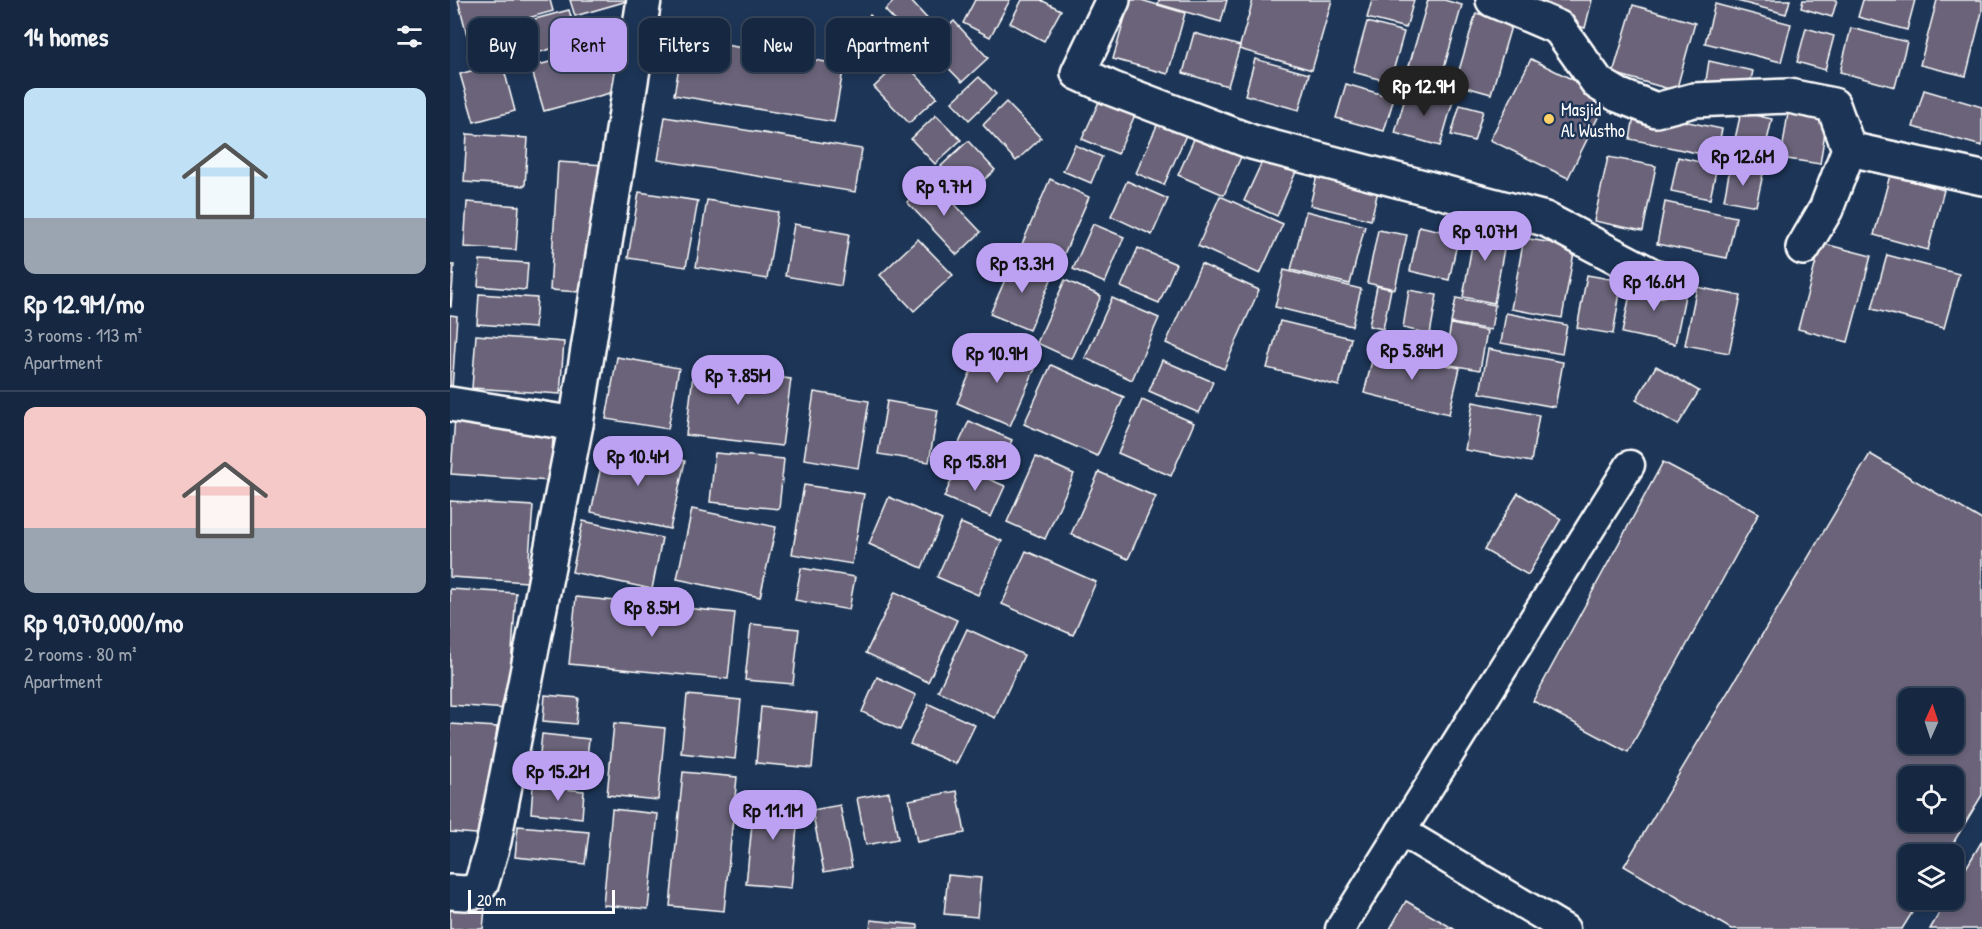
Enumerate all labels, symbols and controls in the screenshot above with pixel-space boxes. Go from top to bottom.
chip: Buy [468,18,538,72]
chip: Rent [550,18,627,72]
chip: Filters [639,18,730,72]
chip: New [742,18,814,72]
chip: Apartment [826,18,950,72]
text: 14 homes [24,19,109,54]
icon: filters [393,20,426,53]
pin: Rp 12.9M [1362,66,1486,117]
text: Rp 12.9M [1393,72,1455,99]
place label: Masjid Al Wustho [1561,97,1625,143]
marker: Masjid Al Wustho [1542,112,1556,126]
icon: home [171,127,279,235]
pin: Rp 12.6M [1681,136,1805,187]
text: Rp 12.6M [1711,142,1775,169]
pin: Rp 9.7M [889,166,999,217]
text: Rp 9.7M [916,172,972,199]
pin: Rp 9.07M [1423,211,1547,262]
text: Rp 9.07M [1453,217,1517,244]
pin: Rp 13.3M [960,243,1084,294]
text: Rp 13.3M [990,249,1054,276]
pin: Rp 16.6M [1592,261,1716,312]
text: Rp 16.6M [1623,267,1685,294]
text: Rp 12.9M/mo [24,286,144,321]
text: 3 rooms · 113 m² [24,321,142,348]
pin: Rp 5.84M [1350,330,1474,381]
pin: Rp 10.9M [935,333,1059,384]
text: Rp 5.84M [1380,336,1444,363]
text: Rp 10.9M [966,339,1028,366]
text: Apartment [24,348,102,375]
pin: Rp 7.85M [676,355,800,406]
text: Rp 7.85M [705,361,771,388]
pin: Rp 10.4M [576,436,700,487]
pin: Rp 15.8M [913,441,1037,492]
text: Rp 10.4M [607,442,669,469]
icon: home [171,446,279,554]
text: Rp 15.8M [944,447,1006,474]
pin: Rp 8.5M [597,587,707,638]
text: Rp 8.5M [624,593,680,620]
text: Rp 9,070,000/mo [24,605,183,640]
text: 2 rooms · 80 m² [24,640,137,667]
text: Apartment [24,667,102,694]
north arrow [1898,688,1964,754]
map controls [1898,688,1964,910]
pin: Rp 15.2M [496,751,620,802]
text: Rp 15.2M [526,757,590,784]
button: locate [1898,766,1964,832]
pin: Rp 11.1M [711,790,835,841]
text: Rp 11.1M [743,796,803,823]
button: layers [1898,844,1964,910]
scale bar [468,887,615,914]
text: 20 m [477,889,506,911]

